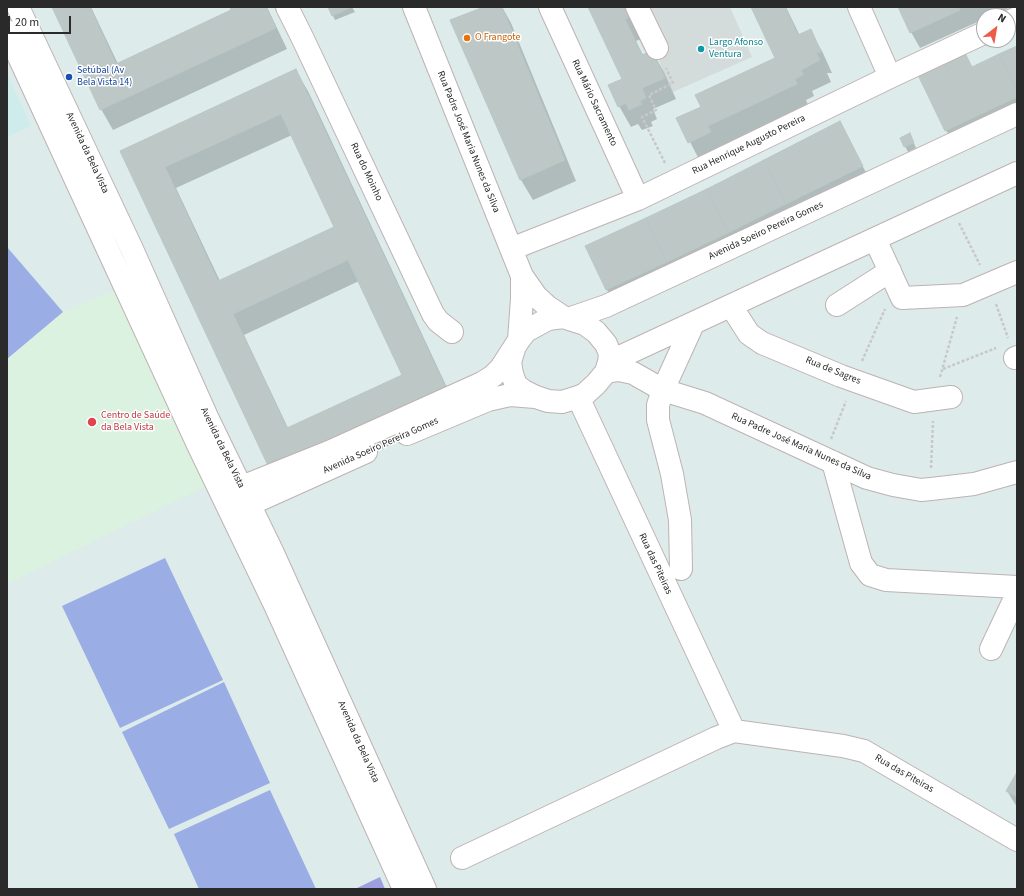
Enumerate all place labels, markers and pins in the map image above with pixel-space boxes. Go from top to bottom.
place label: O Frangote [475,32,520,44]
marker: O Frangote [462,33,472,43]
place label: Largo Afonso Ventura [709,37,763,60]
marker: Largo Afonso Ventura [696,44,706,54]
place label: Setúbal (Av Bela Vista 14) [77,65,132,88]
marker: Setúbal (Av Bela Vista 14) [64,72,74,82]
place label: Centro de Saúde da Bela Vista [101,410,170,434]
marker: Centro de Saúde da Bela Vista [86,416,98,428]

